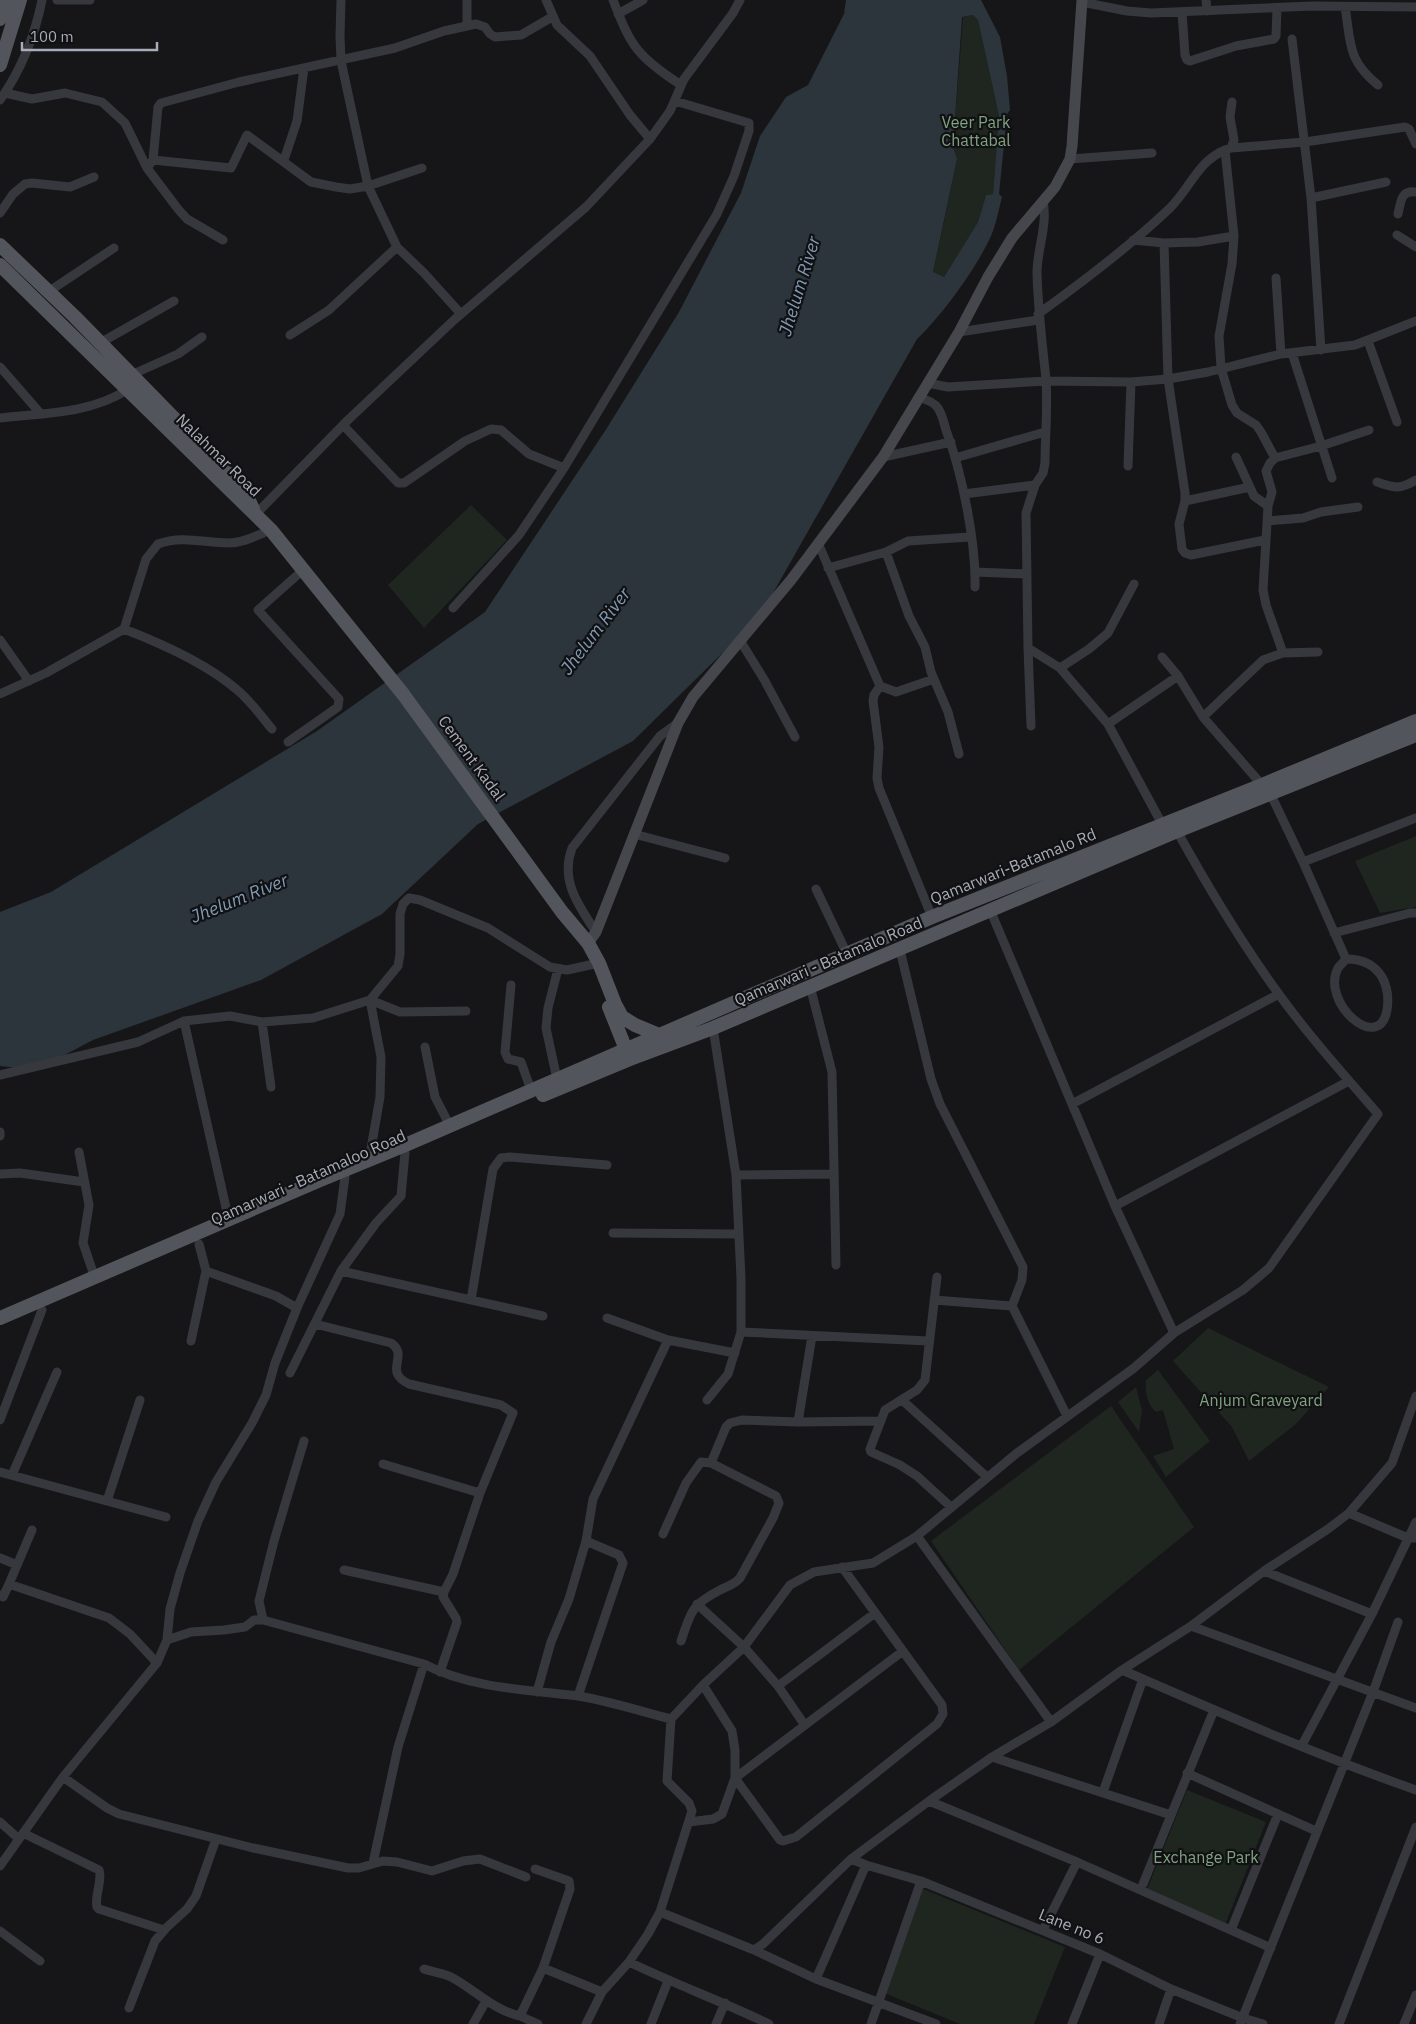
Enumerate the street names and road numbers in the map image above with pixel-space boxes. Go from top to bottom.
street label: Nalahmar Road [172,409,266,501]
street label: Cement Kadal [434,711,510,805]
street label: Qamarwari-Batamalo Rd [927,824,1099,908]
street label: Qamarwari - Batamalo Road [731,912,925,1010]
street label: Qamarwari - Batamaloo Road [207,1125,409,1229]
street label: Lane no 6 [1036,1904,1108,1948]

